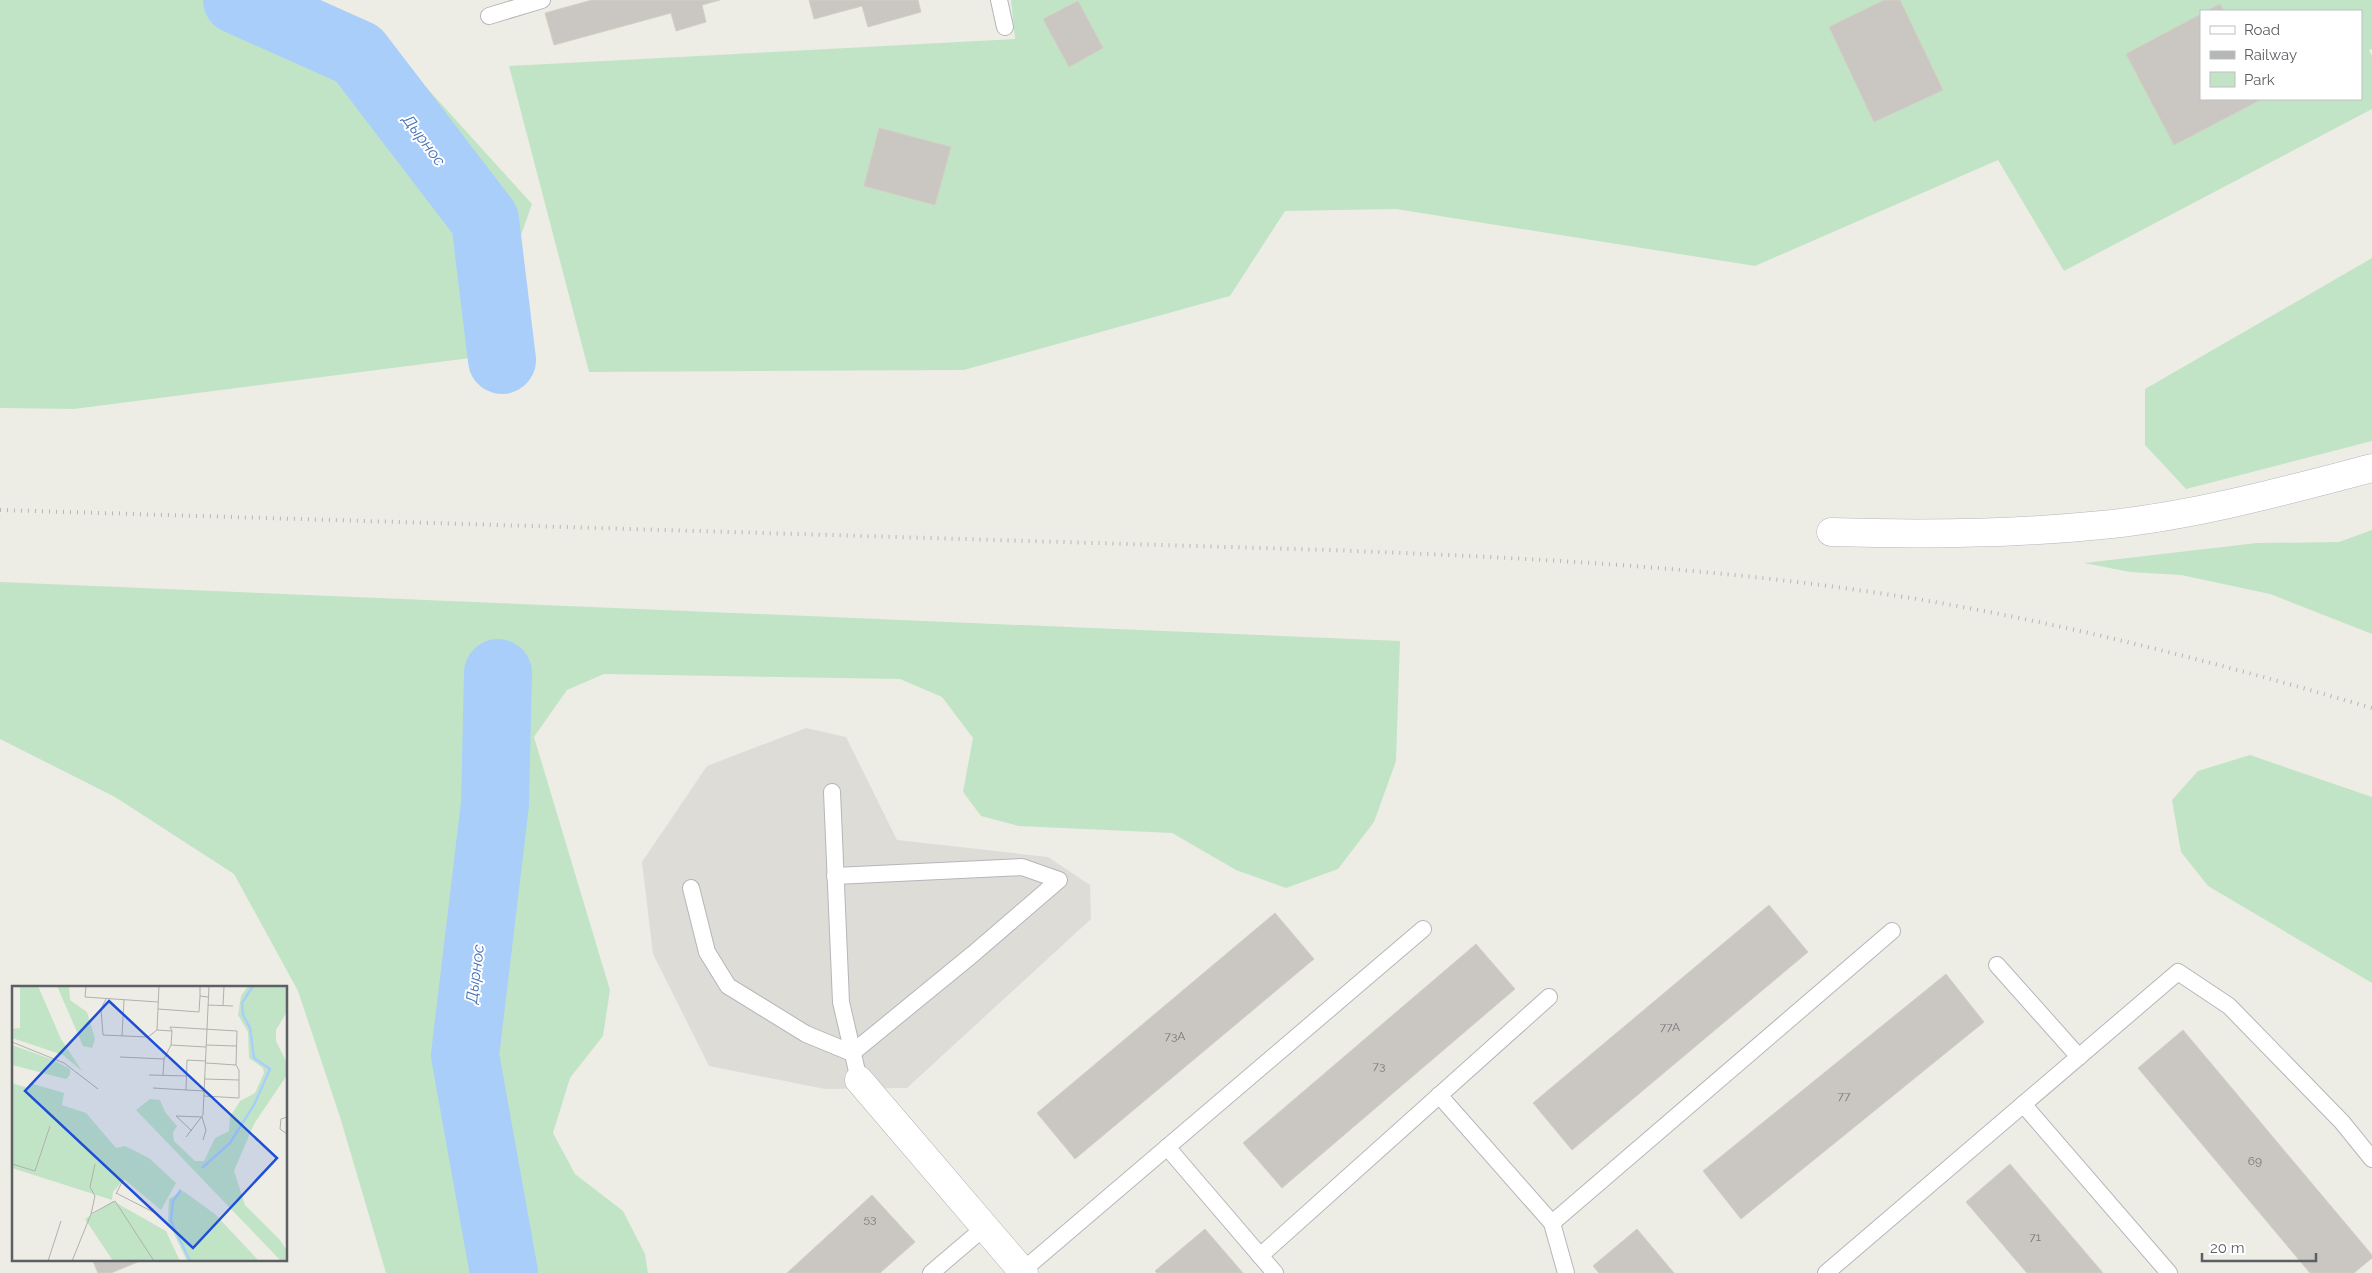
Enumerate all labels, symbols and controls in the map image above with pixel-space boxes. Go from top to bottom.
legend [2200,10,2362,100]
text: Road [2244,21,2280,39]
text: Railway [2244,46,2297,64]
text: Park [2244,71,2275,89]
water label: Дырнос [398,110,450,170]
water label: Дырнос [462,943,488,1006]
inset map [12,986,288,1260]
house number: 77А [1660,1020,1680,1034]
house number: 73А [1165,1029,1185,1043]
house number: 73 [1373,1059,1385,1073]
house number: 77 [1838,1089,1851,1103]
house number: 69 [2248,1154,2262,1168]
house number: 53 [864,1212,876,1226]
house number: 71 [2029,1230,2041,1244]
scale bar [2202,1230,2316,1262]
text: 20 m [2210,1239,2245,1257]

